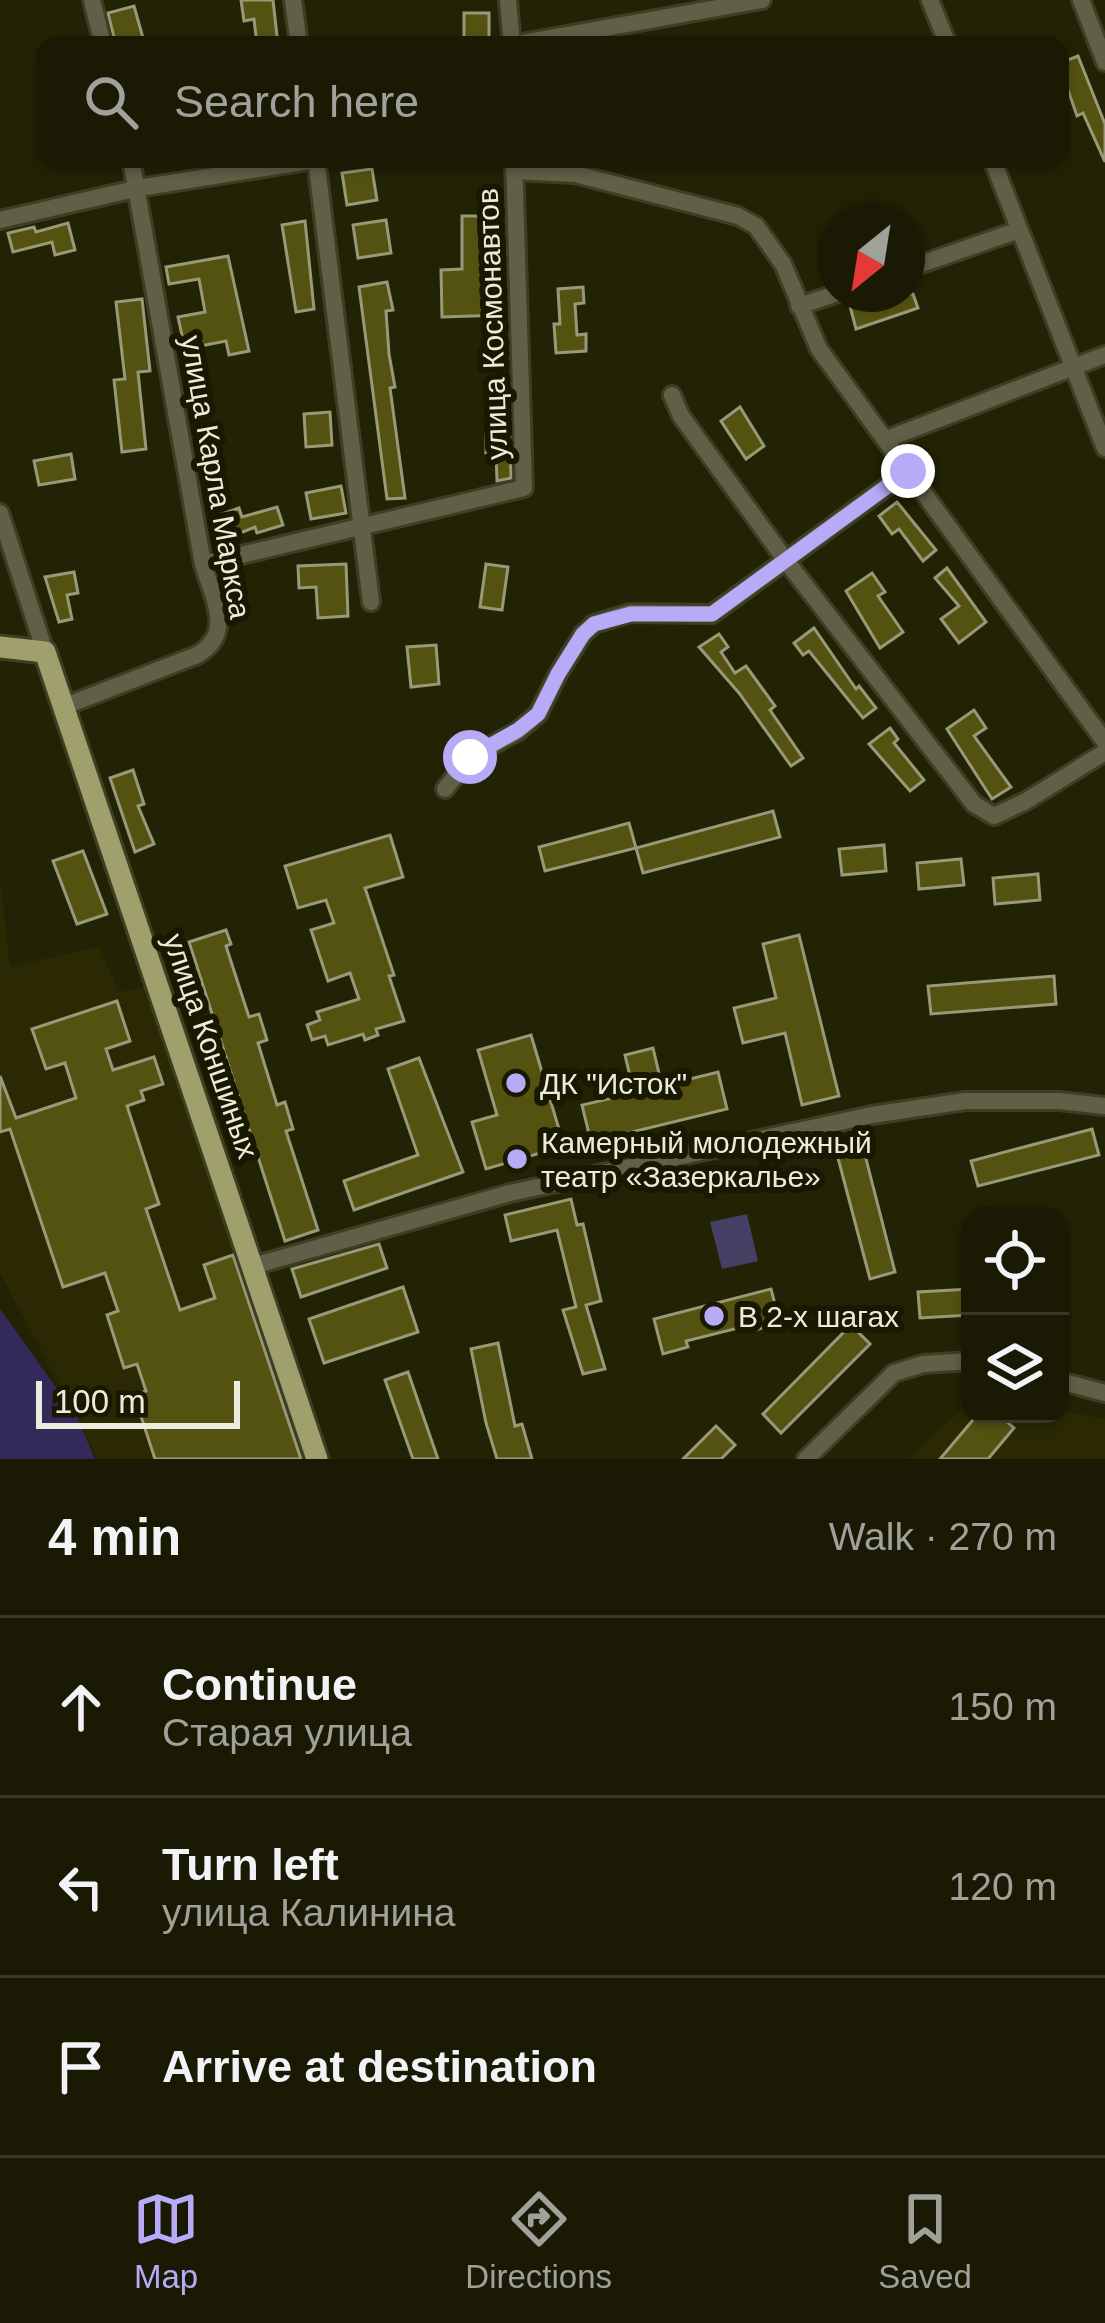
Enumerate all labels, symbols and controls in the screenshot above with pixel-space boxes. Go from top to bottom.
search box [36,36,1069,168]
icon: search [78,69,144,135]
text: Search here [174,76,419,127]
street label: улица Космонавтов [471,188,513,460]
north arrow [817,204,925,312]
street label: улица Карла Маркса [175,333,257,621]
route end [881,444,935,498]
route start [443,730,497,784]
street label: улица Коншиных [157,929,265,1163]
place label: ДК "Исток" [540,1067,687,1100]
marker: ДК "Исток" [503,1070,529,1096]
place label: Камерный молодежный театр «Зазеркалье» [541,1126,872,1193]
marker: Камерный молодежный театр «Зазеркалье» [504,1146,530,1172]
map controls [961,1207,1069,1423]
button: locate [961,1207,1069,1315]
place label: В 2-х шагах [738,1300,899,1333]
marker: В 2-х шагах [701,1303,727,1329]
button: layers [961,1315,1069,1423]
scale bar [36,1375,240,1428]
text: 100 m [54,1383,146,1420]
text: 4 min [48,1509,181,1566]
text: Walk · 270 m [829,1515,1057,1558]
text: Continue [162,1659,357,1710]
icon: ahead [48,1674,114,1740]
text: 150 m [949,1685,1057,1728]
text: Старая улица [162,1711,412,1754]
text: Turn left [162,1839,339,1890]
icon: left [48,1854,114,1920]
text: 120 m [949,1865,1057,1908]
text: улица Калинина [162,1891,456,1934]
icon: arrive [48,2034,114,2100]
text: Arrive at destination [162,2041,597,2092]
tab: Map [133,2186,199,2296]
tab: Directions [465,2186,612,2296]
tab: Saved [878,2186,972,2296]

